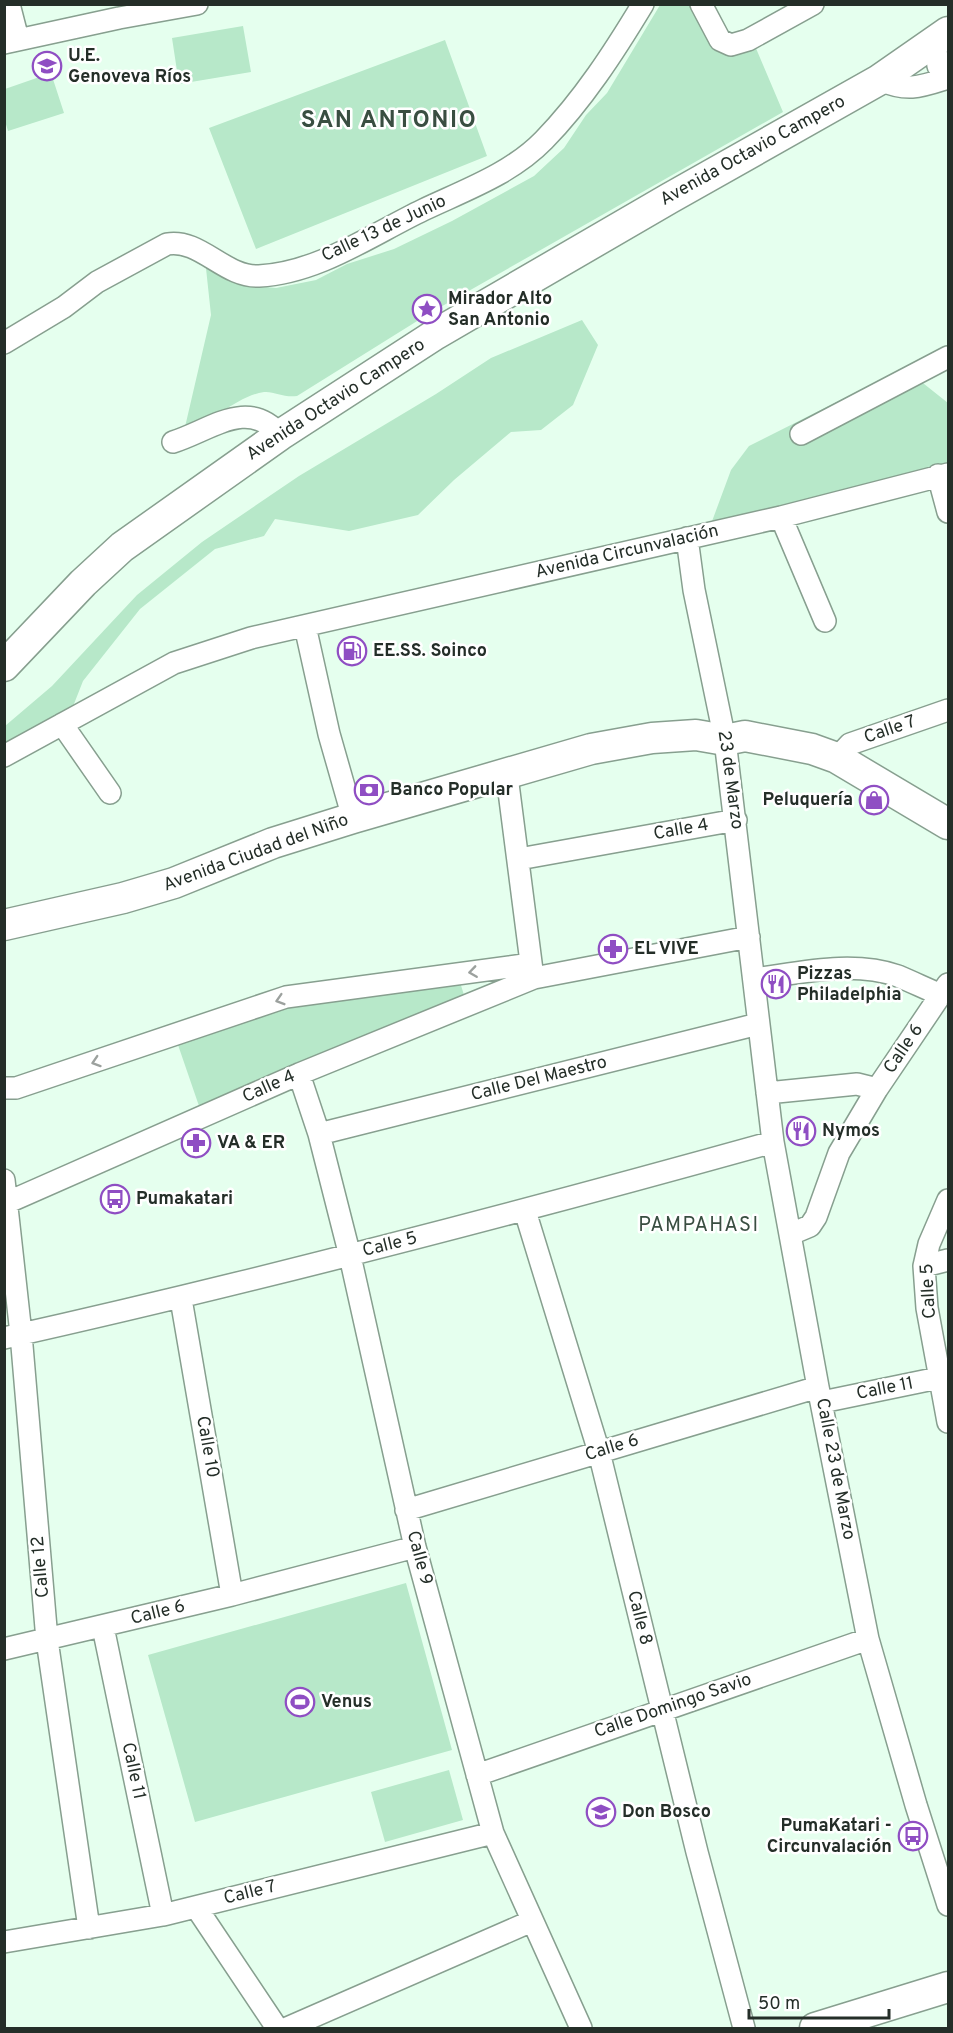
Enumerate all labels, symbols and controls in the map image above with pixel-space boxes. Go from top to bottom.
place label: U.E. Genoveva Ríos [68,45,191,89]
school or university icon: U.E. Genoveva Ríos [31,50,63,82]
street label: Avenida Octavio Campero [656,90,850,212]
district label: SAN ANTONIO [301,106,477,136]
street label: Calle 13 de Junio [318,190,450,268]
place label: Mirador Alto San Antonio [448,288,552,332]
place icon: Mirador Alto San Antonio [411,293,443,325]
street label: Avenida Octavio Campero [242,334,430,466]
street label: Avenida Circunvalación [533,520,721,584]
fuel station icon: EE.SS. Soinco [336,635,368,667]
place label: EE.SS. Soinco [373,640,487,663]
street label: Calle 7 [861,710,919,750]
street label: 23 de Marzo [712,729,748,831]
bank icon: Banco Popular [353,774,385,806]
place label: Banco Popular [390,779,514,802]
shop icon: Peluquería [858,784,890,816]
place label: Peluquería [762,789,853,812]
street label: Avenida Ciudad del Niño [160,809,352,897]
street label: Calle 4 [652,814,710,846]
pharmacy icon: EL VIVE [597,933,629,965]
place label: EL VIVE [634,938,699,961]
place label: Pizzas Philadelphia [797,963,901,1007]
one-way arrow [469,965,478,977]
restaurant icon: Pizzas Philadelphia [760,968,792,1000]
one-way arrow [275,993,286,1005]
street label: Calle 6 [879,1020,929,1078]
street label: Calle Del Maestro [469,1051,609,1107]
one-way arrow [91,1055,102,1067]
street label: Calle 4 [239,1065,299,1109]
restaurant icon: Nymos [785,1115,817,1147]
place label: Nymos [822,1120,880,1143]
pharmacy icon: VA & ER [180,1127,212,1159]
place label: VA & ER [217,1132,285,1155]
bus stop icon: Pumakatari [99,1183,131,1215]
place label: Pumakatari [136,1188,233,1211]
district label: PAMPAHASI [638,1213,760,1239]
street label: Calle 5 [360,1227,420,1263]
street label: Calle 5 [916,1263,942,1319]
street label: Calle 11 [854,1372,916,1406]
street label: Calle 23 de Marzo [810,1396,860,1542]
street label: Calle 10 [190,1414,224,1480]
street label: Calle 6 [582,1429,642,1467]
street label: Calle 9 [401,1528,437,1588]
street label: Calle 12 [27,1535,55,1599]
street label: Calle 8 [621,1588,657,1648]
street label: Calle 6 [128,1595,188,1631]
street label: Calle Domingo Savio [591,1668,755,1744]
sports icon: Venus [284,1686,316,1718]
place label: Venus [321,1691,372,1714]
street label: Calle 11 [116,1740,150,1802]
school or university icon: Don Bosco [585,1796,617,1828]
place label: Don Bosco [622,1801,711,1824]
place label: PumaKatari - Circunvalación [767,1815,892,1859]
bus stop icon: PumaKatari - Circunvalación [897,1820,929,1852]
street label: Calle 7 [221,1875,279,1911]
scale bar [749,1982,888,2020]
text: 50 m [758,1993,800,2016]

